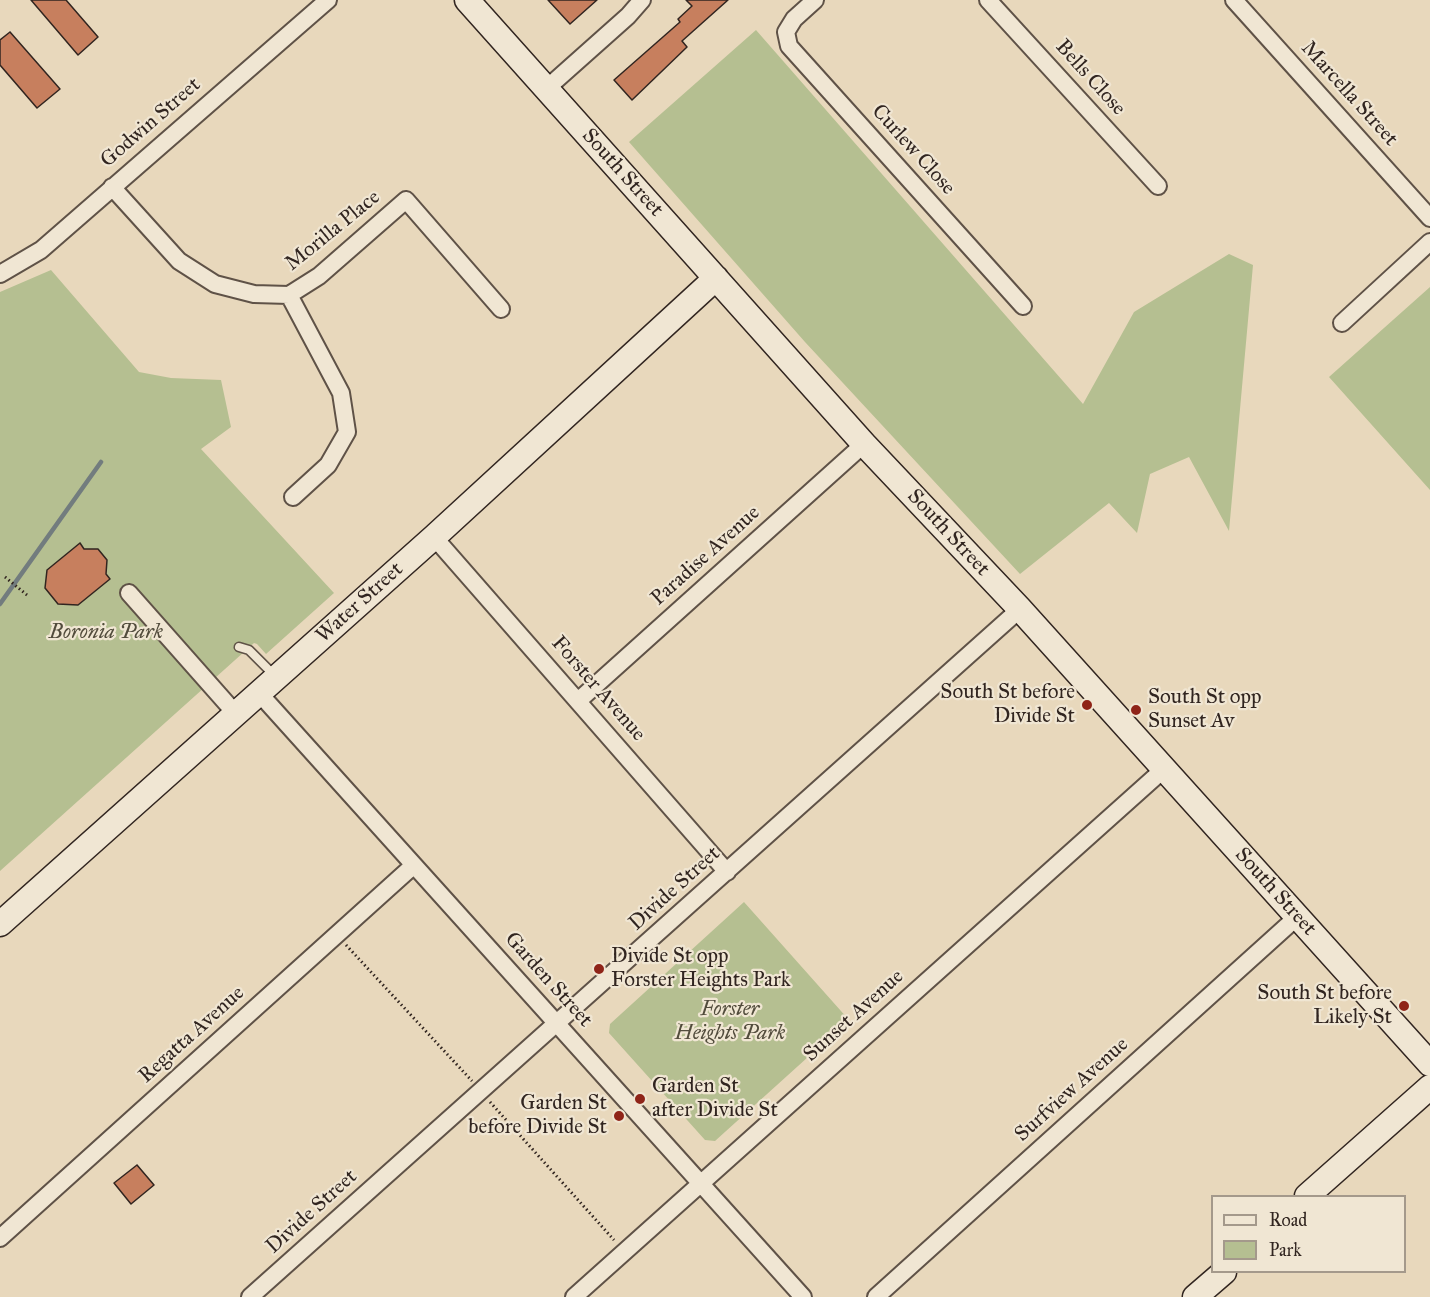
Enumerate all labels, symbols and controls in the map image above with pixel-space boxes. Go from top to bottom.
street label: Bells Close [1049,35,1131,121]
street label: Marcella Street [1295,36,1403,152]
street label: Godwin Street [96,73,206,173]
street label: Curlew Close [866,100,960,200]
street label: South Street [576,124,668,222]
street label: Morilla Place [281,185,385,277]
street label: South Street [901,484,995,582]
street label: Paradise Avenue [646,501,766,611]
street label: Water Street [311,557,409,649]
park label: Boronia Park [49,620,163,646]
street label: Forster Avenue [545,631,651,747]
place label: South St before Divide St [940,680,1075,730]
place label: South St opp Sunset Av [1148,685,1261,735]
marker: South St before Divide St [1080,698,1094,712]
marker: South St opp Sunset Av [1129,703,1143,717]
street label: Divide Street [624,842,726,936]
street label: South Street [1229,843,1321,941]
street label: Garden Street [499,927,597,1033]
place label: Divide St opp Forster Heights Park [611,944,790,994]
marker: Divide St opp Forster Heights Park [592,962,606,976]
street label: Sunset Avenue [799,964,909,1068]
street label: Regatta Avenue [134,981,250,1089]
place label: South St before Likely St [1257,981,1392,1031]
park label: Forster Heights Park [675,997,785,1047]
marker: South St before Likely St [1397,999,1411,1013]
street label: Surfview Avenue [1010,1032,1134,1148]
place label: Garden St after Divide St [652,1074,778,1124]
place label: Garden St before Divide St [468,1091,607,1141]
marker: Garden St after Divide St [633,1092,647,1106]
marker: Garden St before Divide St [612,1109,626,1123]
street label: Divide Street [261,1165,363,1259]
legend [1211,1195,1406,1273]
text: Road [1269,1209,1307,1231]
text: Park [1269,1239,1302,1261]

